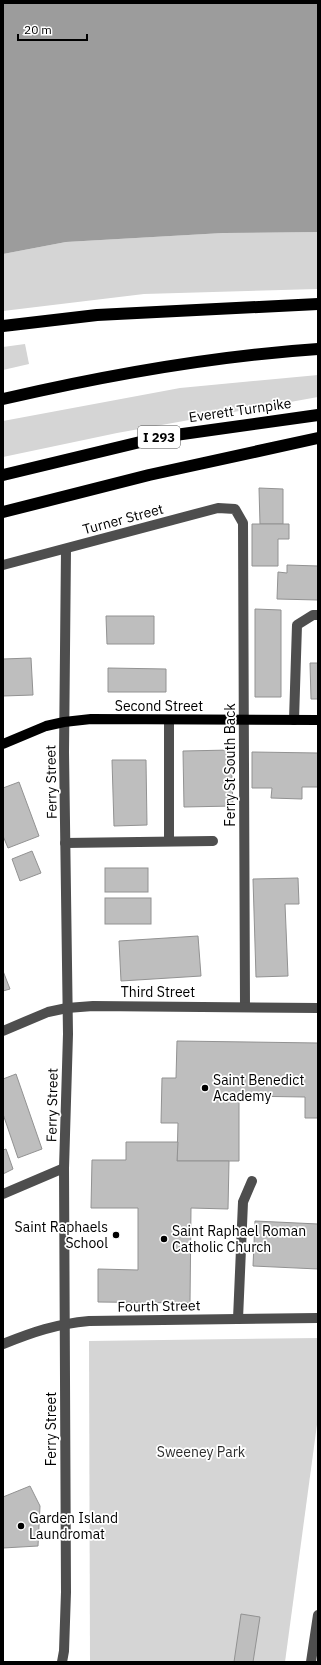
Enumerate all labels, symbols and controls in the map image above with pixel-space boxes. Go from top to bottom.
scale bar [18,16,87,42]
text: 20 m [24,22,52,37]
street label: Everett Turnpike [188,394,293,426]
road number: I 293 [138,426,180,448]
street label: Turner Street [81,500,165,538]
street label: Second Street [115,697,203,715]
street label: Ferry St South Back [221,703,239,827]
street label: Ferry Street [41,745,61,819]
street label: Third Street [121,983,195,1001]
street label: Ferry Street [42,1068,62,1142]
place label: Saint Benedict Academy [213,1071,304,1105]
marker: Saint Benedict Academy [200,1083,210,1093]
place label: Saint Raphaels School [15,1218,108,1252]
place label: Saint Raphael Roman Catholic Church [172,1222,306,1256]
marker: Saint Raphaels School [111,1230,121,1240]
marker: Saint Raphael Roman Catholic Church [159,1234,169,1244]
street label: Fourth Street [117,1296,201,1316]
street label: Ferry Street [42,1392,60,1466]
park label: Sweeney Park [157,1443,246,1461]
place label: Garden Island Laundromat [29,1509,118,1543]
marker: Garden Island Laundromat [16,1521,26,1531]

